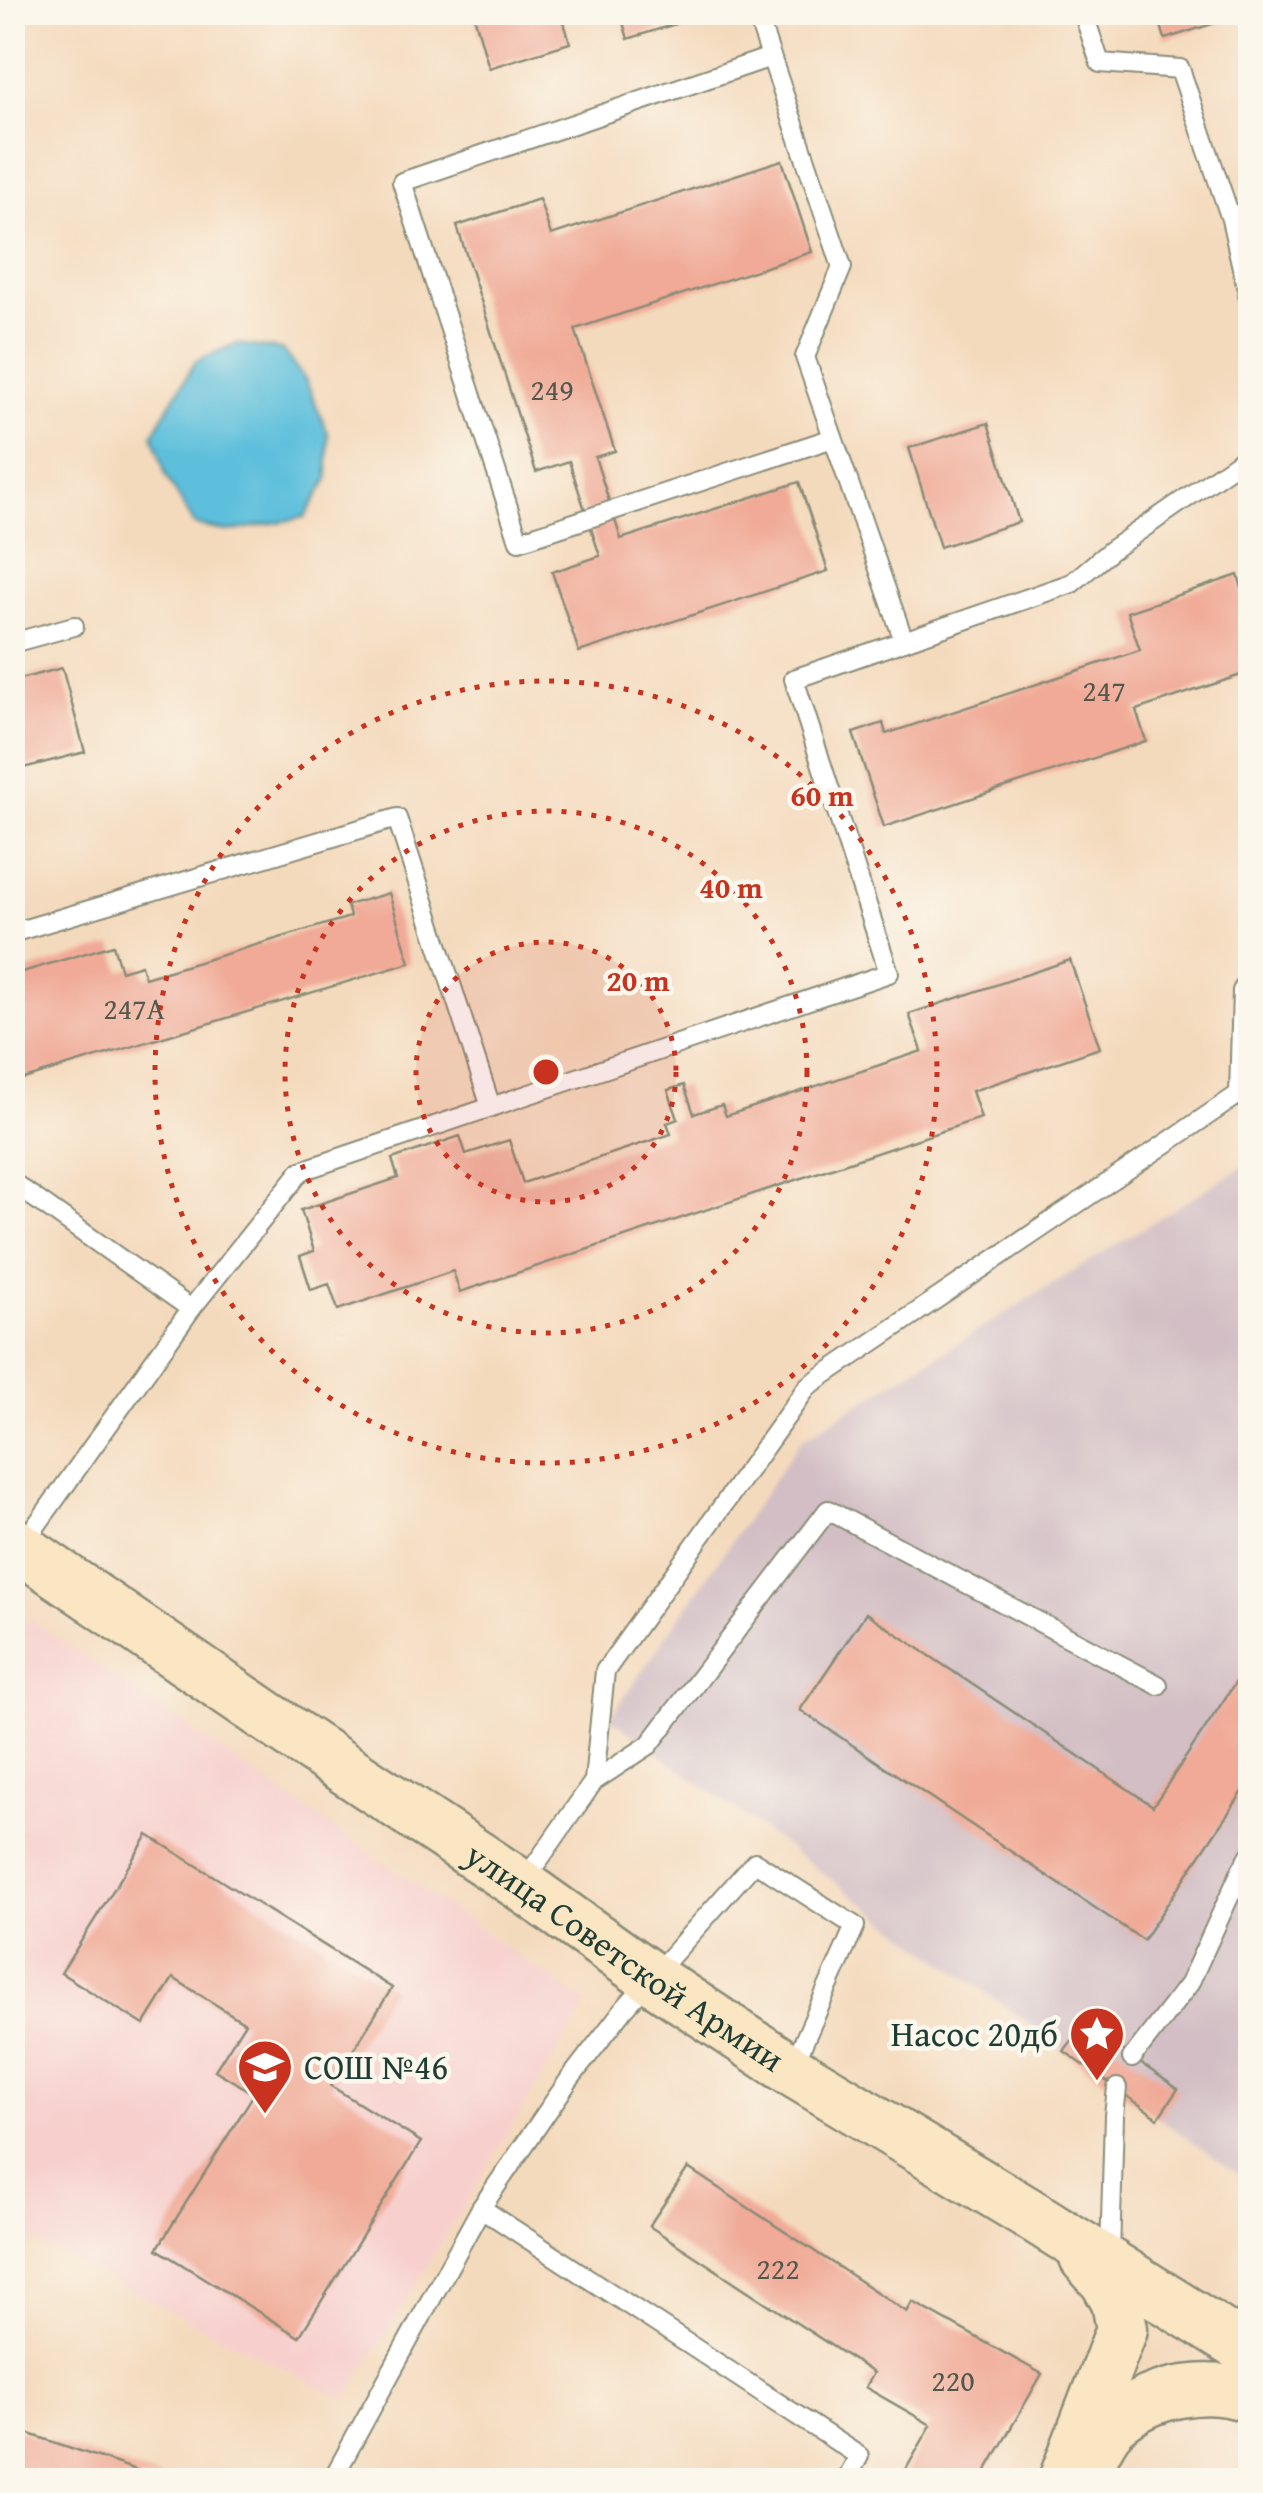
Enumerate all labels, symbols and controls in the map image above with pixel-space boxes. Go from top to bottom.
house number: 249 [530,367,574,411]
house number: 247 [1082,668,1126,712]
text: 60 m [790,773,854,817]
text: 40 m [699,865,763,909]
text: 20 m [606,958,670,1002]
house number: 247А [103,986,165,1030]
centre of rings [528,1054,564,1090]
street label: улица Советской Армии [455,1829,795,2084]
place icon: Насос 20дб [1067,2004,1127,2083]
place label: Насос 20дб [891,2008,1058,2059]
school or university icon: СОШ №46 [235,2037,295,2116]
place label: СОШ №46 [304,2041,448,2092]
house number: 222 [756,2246,800,2290]
house number: 220 [931,2358,975,2402]

